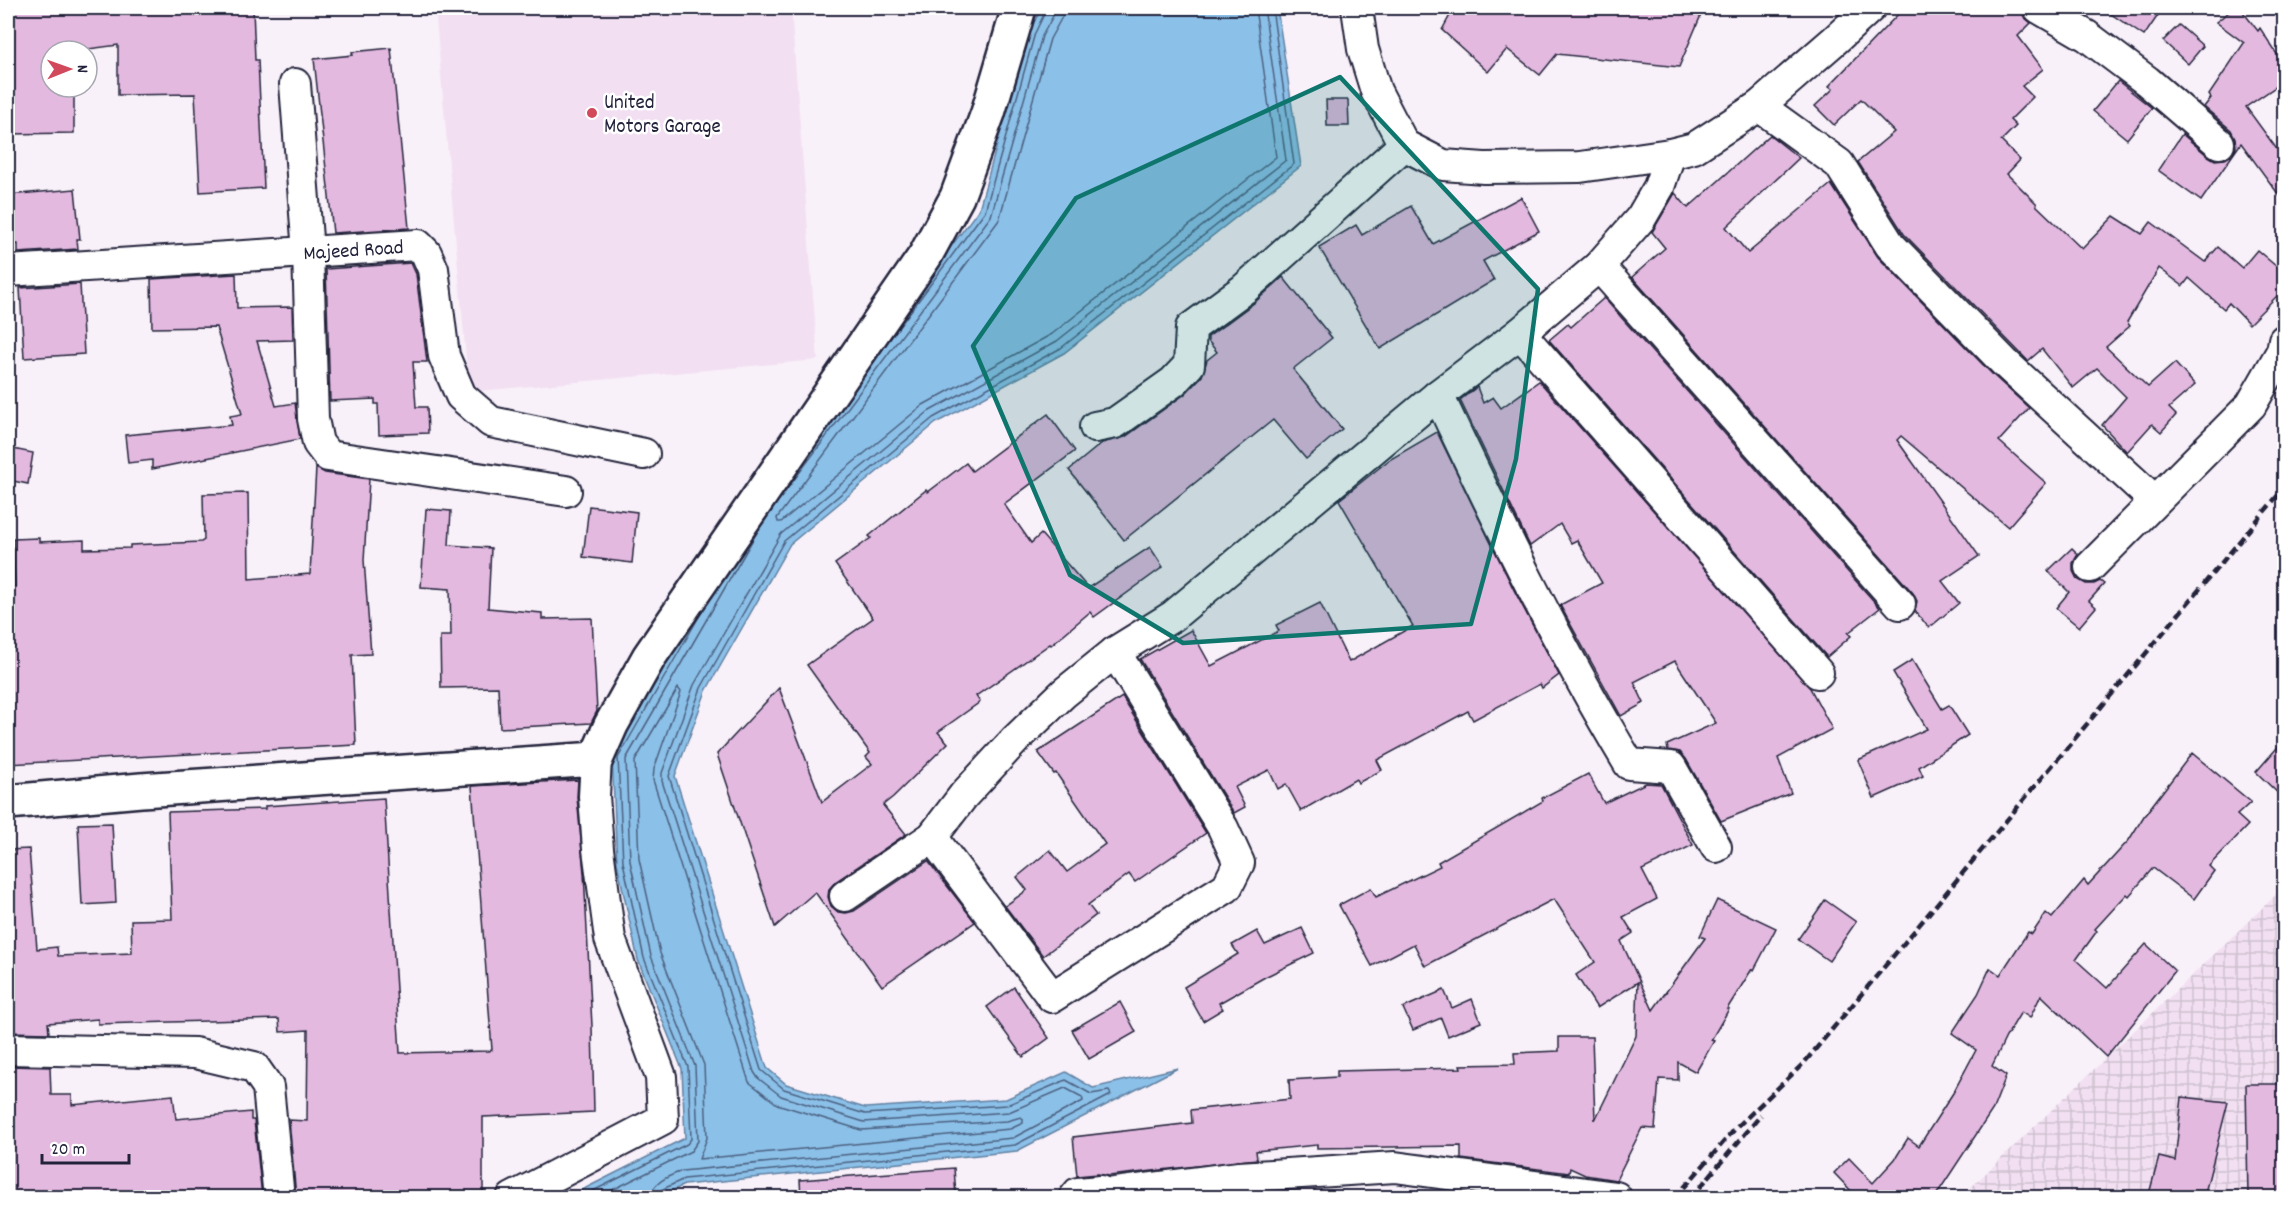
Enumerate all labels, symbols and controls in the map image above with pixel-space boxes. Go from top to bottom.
north arrow [39,39,99,99]
text: N [70,65,93,73]
place label: United Motors Garage [604,89,721,143]
marker: United Motors Garage [585,106,599,120]
street label: Majeed Road [303,234,404,270]
scale bar [42,1127,129,1165]
text: 20 m [51,1138,85,1163]

